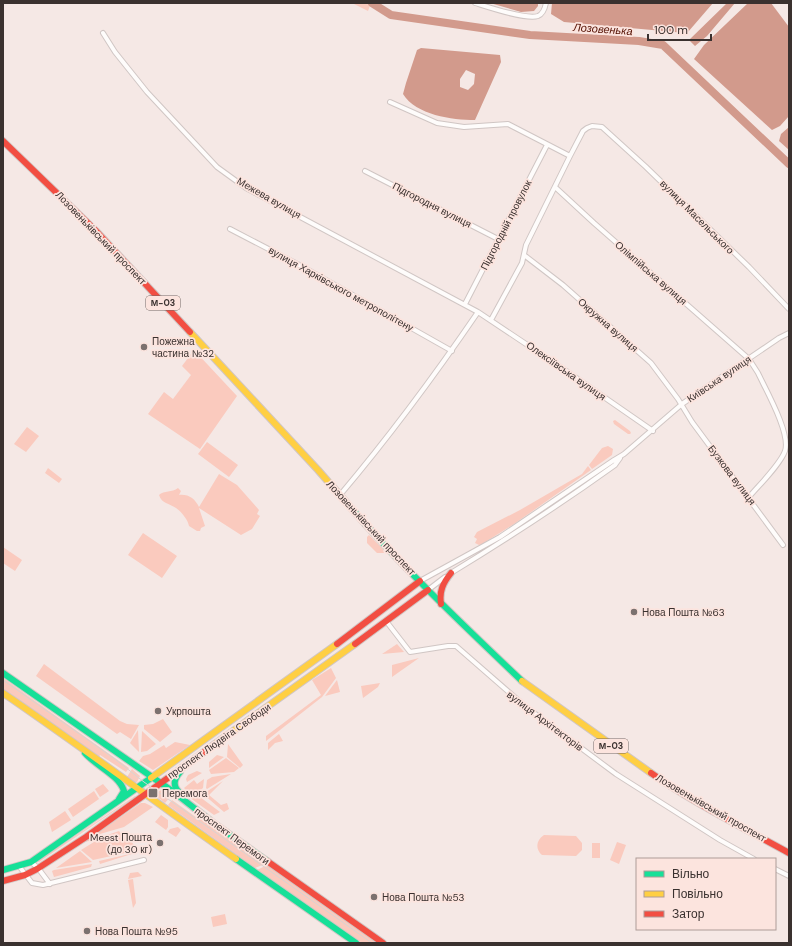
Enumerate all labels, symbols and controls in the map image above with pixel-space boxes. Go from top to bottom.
scale bar [648,16,711,42]
water label: Лозовенька [572,20,633,38]
text: 100 m [654,22,688,38]
street label: Межева вулиця [235,174,303,222]
street label: Підгородній провулок [478,177,535,272]
street label: вулиця Масельського [657,177,737,257]
street label: Підгородня вулиця [390,179,474,231]
street label: Лозовеньківський проспект [53,188,149,288]
street label: Олімпійська вулиця [612,238,690,308]
street label: вулиця Харківського метрополітену [266,244,416,334]
street label: Окружна вулиця [575,295,641,355]
road number: М-03 [146,296,180,310]
place label: Пожежна частина №32 [152,335,214,360]
street label: Олексіївська вулиця [524,339,608,403]
marker: Пожежна частина №32 [139,342,149,352]
street label: Київська вулиця [684,353,754,405]
street label: Бузкова вулиця [705,442,759,508]
street label: Лозовеньківський проспект [324,478,419,579]
place label: Нова Пошта №63 [642,606,725,619]
marker: Нова Пошта №63 [629,607,639,617]
street label: вулиця Архітекторів [504,688,586,754]
street label: проспект Людвіга Свободи [165,700,273,782]
place label: Укрпошта [166,705,211,718]
marker: Укрпошта [153,706,163,716]
road number: М-03 [594,739,628,753]
street label: Лозовеньківський проспект [653,771,769,845]
marker: Перемога [147,787,159,799]
place label: Перемога [162,787,208,800]
street label: проспект Перемоги [192,804,272,868]
place label: Meest Пошта (до 30 кг) [90,831,152,856]
marker: Meest Пошта (до 30 кг) [155,838,165,848]
legend [636,858,776,930]
text: Вільно [672,866,710,882]
text: Повільно [672,886,723,902]
place label: Нова Пошта №53 [382,891,464,904]
marker: Нова Пошта №53 [369,892,379,902]
text: Затор [672,906,705,922]
place label: Нова Пошта №95 [95,925,178,938]
marker: Нова Пошта №95 [82,926,92,936]

